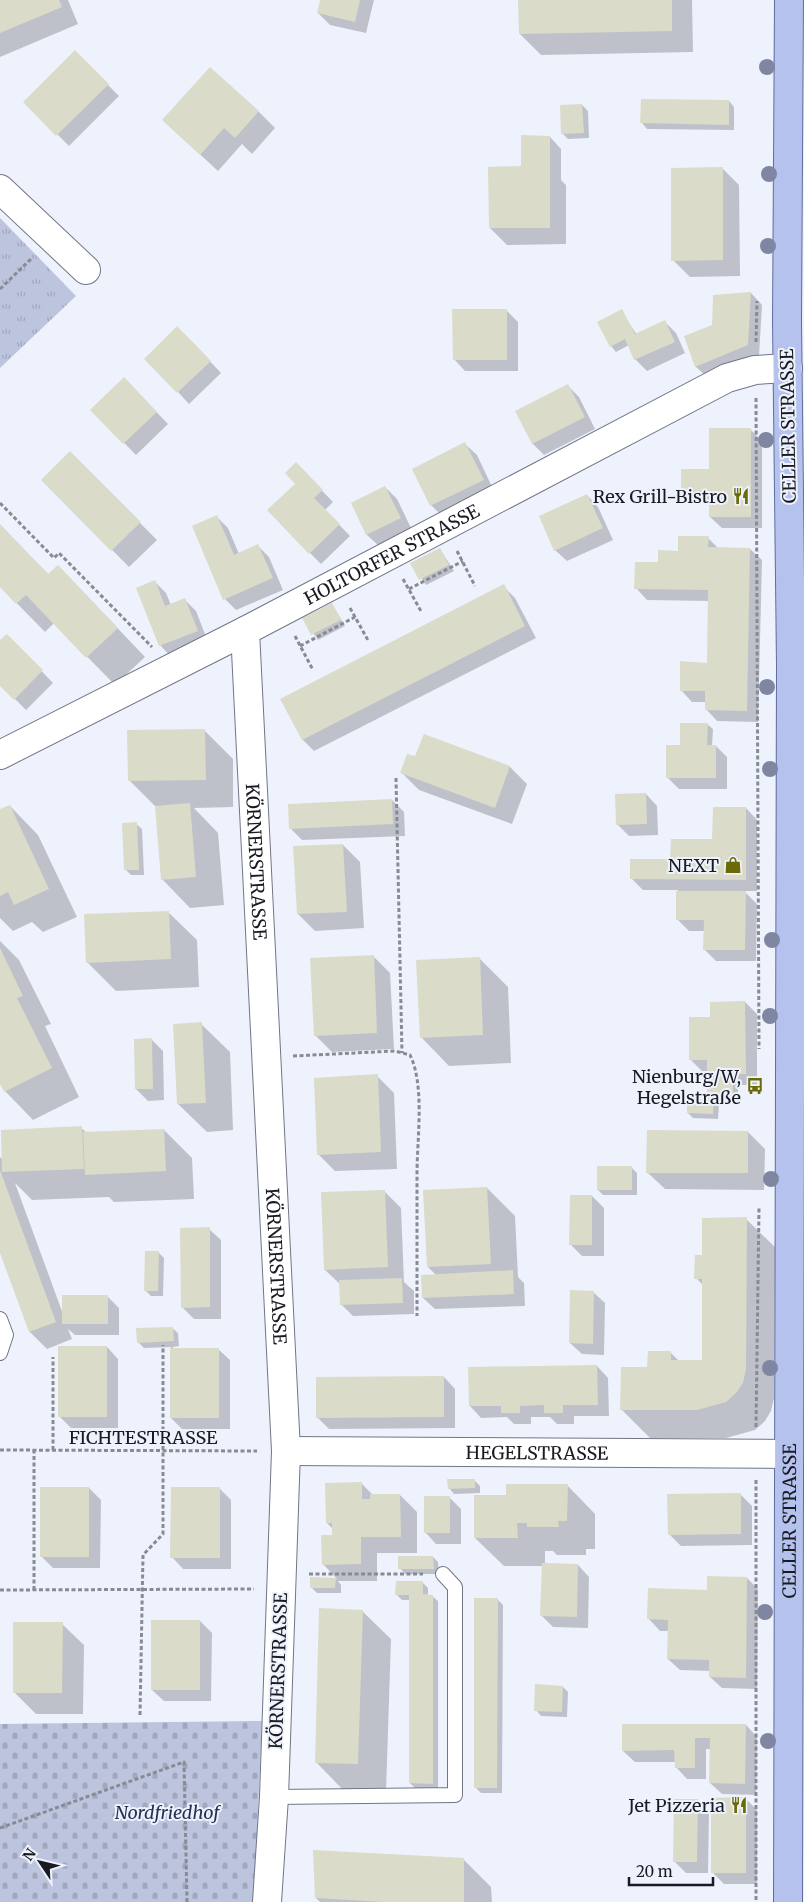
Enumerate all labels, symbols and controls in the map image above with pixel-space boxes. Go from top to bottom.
street label: CELLER STRASSE [775,348,801,504]
place label: Rex Grill-Bistro [593,485,727,508]
restaurant icon: Rex Grill-Bistro [731,486,751,506]
street label: HOLTORFER STRASSE [300,498,483,610]
street label: KÖRNERSTRASSE [241,783,272,941]
place label: NEXT [668,854,719,877]
shop icon: NEXT [723,855,743,875]
place label: Nienburg/W, Hegelstraße [632,1065,741,1109]
bus stop icon: Nienburg/W, Hegelstraße [745,1076,765,1096]
street label: KÖRNERSTRASSE [261,1187,292,1346]
street label: FICHTESTRASSE [69,1426,218,1449]
street label: HEGELSTRASSE [466,1441,609,1464]
street label: CELLER STRASSE [777,1443,801,1598]
street label: KÖRNERSTRASSE [264,1592,292,1750]
place label: Jet Pizzeria [627,1794,725,1817]
restaurant icon: Jet Pizzeria [729,1795,749,1815]
park label: Nordfriedhof [115,1801,221,1824]
north arrow [15,1837,65,1887]
text: N [19,1845,40,1864]
scale bar [629,1854,713,1886]
text: 20 m [636,1862,673,1881]

